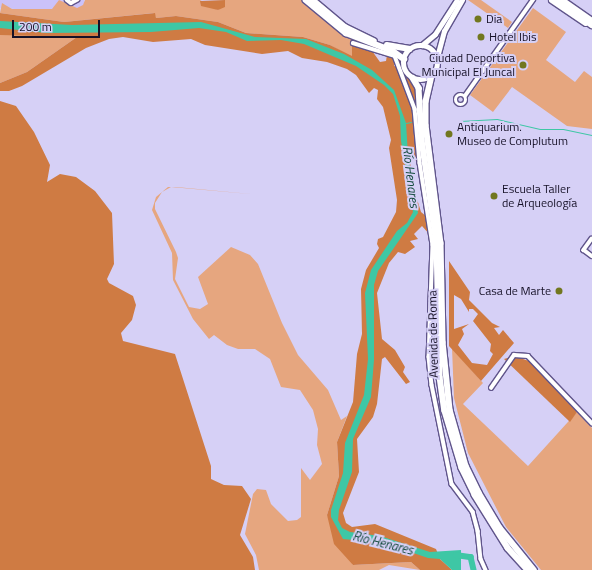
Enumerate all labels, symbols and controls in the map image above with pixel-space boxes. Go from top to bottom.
scale bar [14,12,102,38]
place label: Dia [486,12,502,26]
marker: Dia [473,14,483,24]
text: 200 m [19,17,52,36]
place label: Hotel Ibis [489,30,536,44]
marker: Hotel Ibis [476,32,486,42]
place label: Ciudad Deportiva Municipal El Juncal [422,51,515,79]
marker: Ciudad Deportiva Municipal El Juncal [518,60,528,70]
place label: Antiquarium. Museo de Complutum [457,120,568,148]
marker: Antiquarium. Museo de Complutum [444,129,454,139]
water label: Río Henares [399,145,423,209]
place label: Escuela Taller de Arqueología [502,182,577,210]
marker: Escuela Taller de Arqueología [489,191,499,201]
place label: Casa de Marte [479,284,551,298]
marker: Casa de Marte [554,286,564,296]
street label: Avenida de Roma [425,290,441,378]
water label: Río Henares [351,528,415,558]

